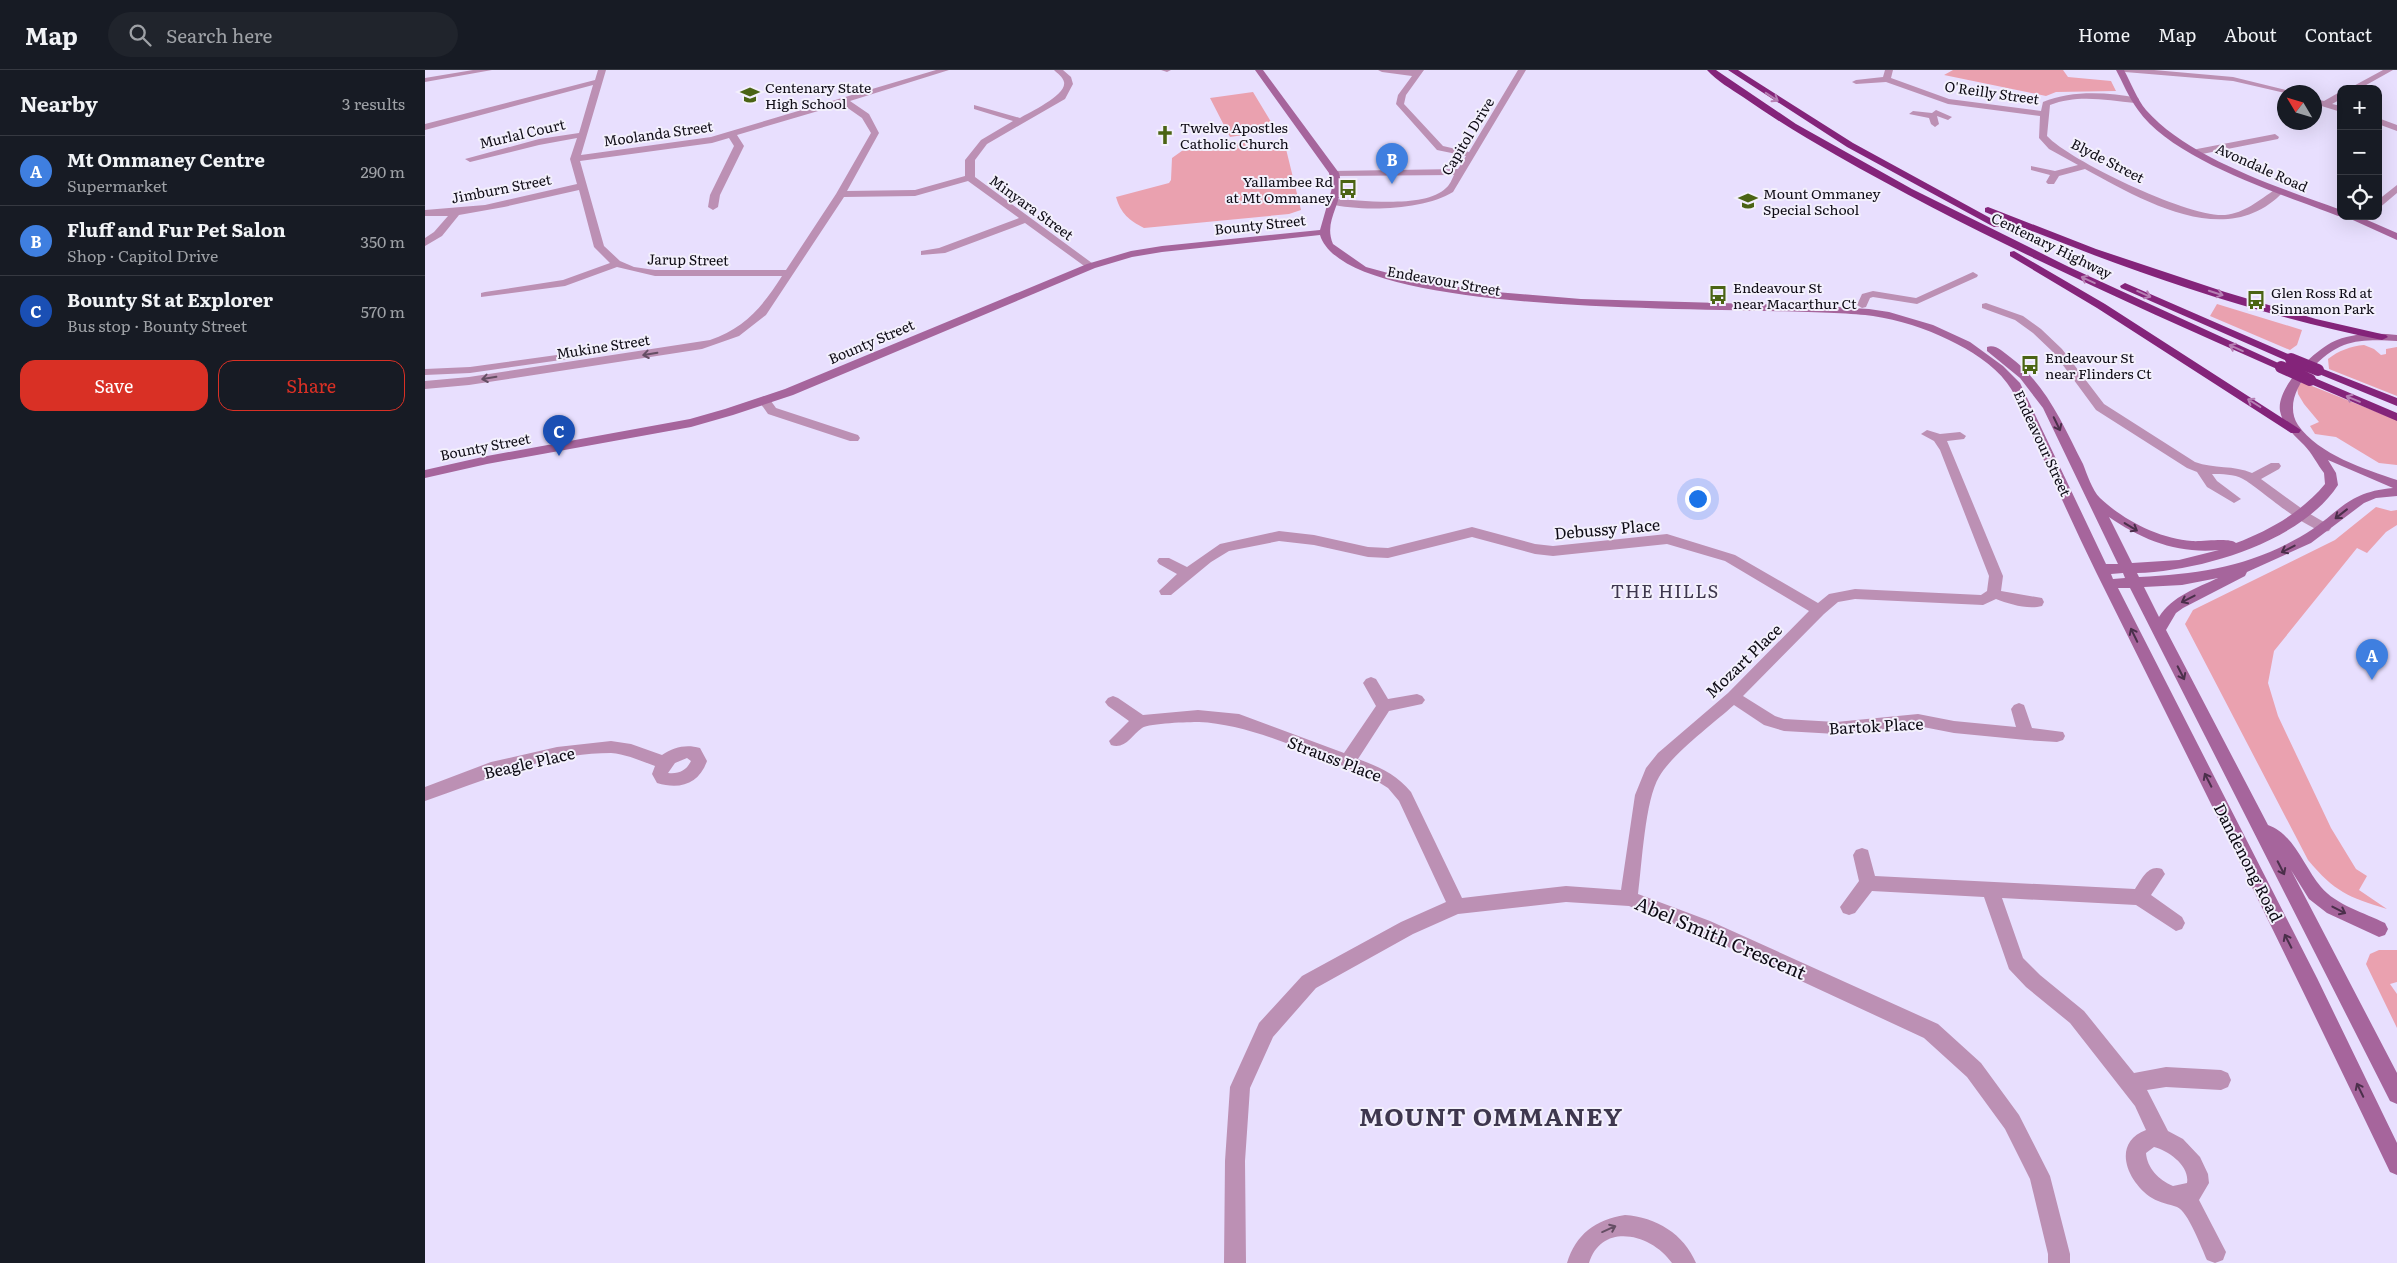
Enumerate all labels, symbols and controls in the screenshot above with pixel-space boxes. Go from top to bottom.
search box [108,12,458,57]
text: Map [25,17,78,52]
icon: search [126,21,154,49]
text: Search here [166,21,272,49]
text: Home [2078,21,2130,48]
text: Map [2158,21,2196,48]
text: About [2224,21,2277,48]
text: Contact [2305,21,2372,48]
street label: O'Reilly Street [1943,75,2041,109]
place label: Centenary State High School [765,77,871,113]
school or university icon: Centenary State High School [739,84,761,106]
north arrow [2277,85,2322,130]
map controls [2337,85,2382,220]
button: + [2337,85,2382,130]
text: Nearby [20,87,98,118]
text: 3 results [342,91,405,115]
one-way arrow [1765,92,1779,102]
street label: Capitol Drive [1436,93,1498,179]
street label: Murlal Court [477,113,567,153]
street label: Moolanda Street [602,115,714,151]
place label: Twelve Apostles Catholic Church [1180,117,1289,153]
church icon: Twelve Apostles Catholic Church [1154,124,1176,146]
button: − [2337,130,2382,175]
street label: Blyde Street [2068,133,2148,187]
street label: Avondale Road [2213,138,2312,196]
pin: B [1376,143,1408,184]
text: Mt Ommaney Centre [67,145,265,173]
text: A [30,159,42,183]
text: 290 m [361,159,405,183]
street label: Jimburn Street [449,168,553,208]
street label: Minyara Street [986,170,1078,244]
place label: Yallambee Rd at Mt Ommaney [1226,171,1334,207]
text: Supermarket [67,173,167,197]
button: locate [2337,175,2382,220]
bus stop icon: Yallambee Rd at Mt Ommaney [1337,178,1359,200]
place label: Mount Ommaney Special School [1763,183,1881,219]
school or university icon: Mount Ommaney Special School [1737,190,1759,212]
street label: Centenary Highway [1988,207,2117,283]
street label: Bounty Street [1213,209,1307,239]
text: Fluff and Fur Pet Salon [67,215,286,243]
text: B [30,229,42,253]
text: 350 m [360,229,405,253]
text: Shop · Capitol Drive [67,243,218,267]
street label: Jarup Street [647,248,729,270]
street label: Endeavour Street [1386,260,1503,300]
one-way arrow [2081,274,2096,284]
place label: Endeavour St near Macarthur Ct [1733,277,1857,313]
place label: Glen Ross Rd at Sinnamon Park [2271,282,2375,318]
bus stop icon: Endeavour St near Macarthur Ct [1707,284,1729,306]
text: Bounty St at Explorer [67,285,273,313]
one-way arrow [2208,288,2224,298]
bus stop icon: Glen Ross Rd at Sinnamon Park [2245,289,2267,311]
one-way arrow [2136,290,2151,300]
text: C [30,299,42,323]
text: 570 m [361,299,405,323]
text: Bus stop · Bounty Street [67,313,247,337]
street label: Bounty Street [825,314,917,368]
street label: Mukine Street [555,329,652,363]
one-way arrow [2229,342,2244,352]
place label: Endeavour St near Flinders Ct [2045,347,2152,383]
one-way arrow [642,350,658,360]
bus stop icon: Endeavour St near Flinders Ct [2019,354,2041,376]
button: Save [20,360,208,411]
button: Share [218,360,405,411]
one-way arrow [481,374,497,384]
street label: Endeavour Street [2010,387,2077,500]
one-way arrow [2346,393,2361,403]
one-way arrow [2247,398,2261,408]
pin: C [543,415,575,456]
one-way arrow [2052,416,2062,431]
street label: Bounty Street [438,427,532,465]
your location [1685,486,1711,512]
one-way arrow [2335,508,2348,519]
street label: Debussy Place [1553,511,1661,545]
one-way arrow [2124,522,2138,532]
one-way arrow [2281,545,2296,554]
district label: THE HILLS [1611,577,1719,604]
one-way arrow [2181,595,2196,604]
street label: Mozart Place [1699,617,1787,703]
one-way arrow [2129,628,2138,643]
pin: A [2356,639,2388,680]
one-way arrow [2177,665,2186,680]
street label: Bartok Place [1828,711,1924,739]
street label: Strauss Place [1285,729,1385,787]
street label: Beagle Place [481,740,577,784]
one-way arrow [2202,773,2212,788]
street label: Dandenong Road [2209,799,2289,926]
one-way arrow [2277,860,2286,875]
street label: Abel Smith Crescent [1631,888,1811,986]
one-way arrow [2331,906,2346,915]
one-way arrow [2283,934,2292,949]
one-way arrow [2355,1083,2365,1098]
district label: MOUNT OMMANEY [1359,1097,1623,1134]
one-way arrow [1601,1223,1616,1233]

